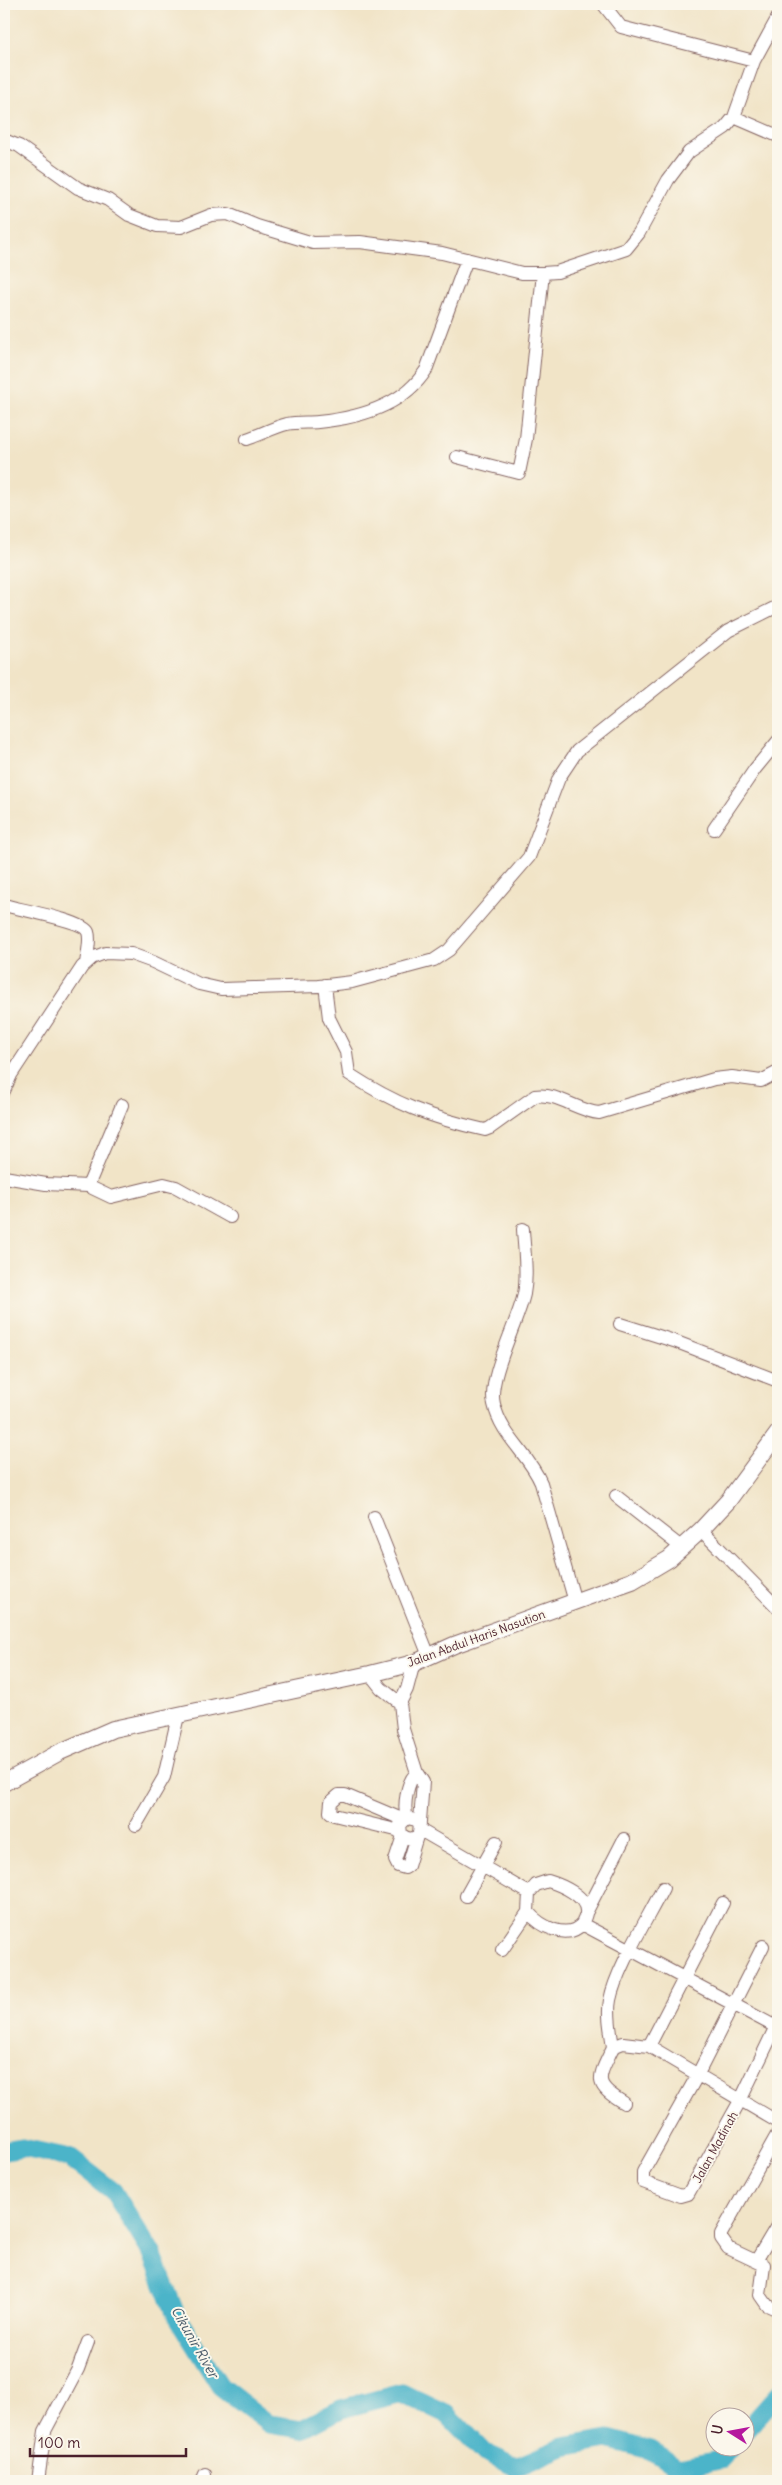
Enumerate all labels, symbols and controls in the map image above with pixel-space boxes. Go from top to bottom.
street label: Jalan Abdul Haris Nasution [405,1606,547,1670]
street label: Jalan Madinah [689,2109,741,2185]
water label: Cikunir River [167,2303,224,2383]
north arrow [704,2408,754,2458]
text: U [707,2423,727,2436]
scale bar [30,2425,186,2457]
text: 100 m [38,2433,80,2452]

